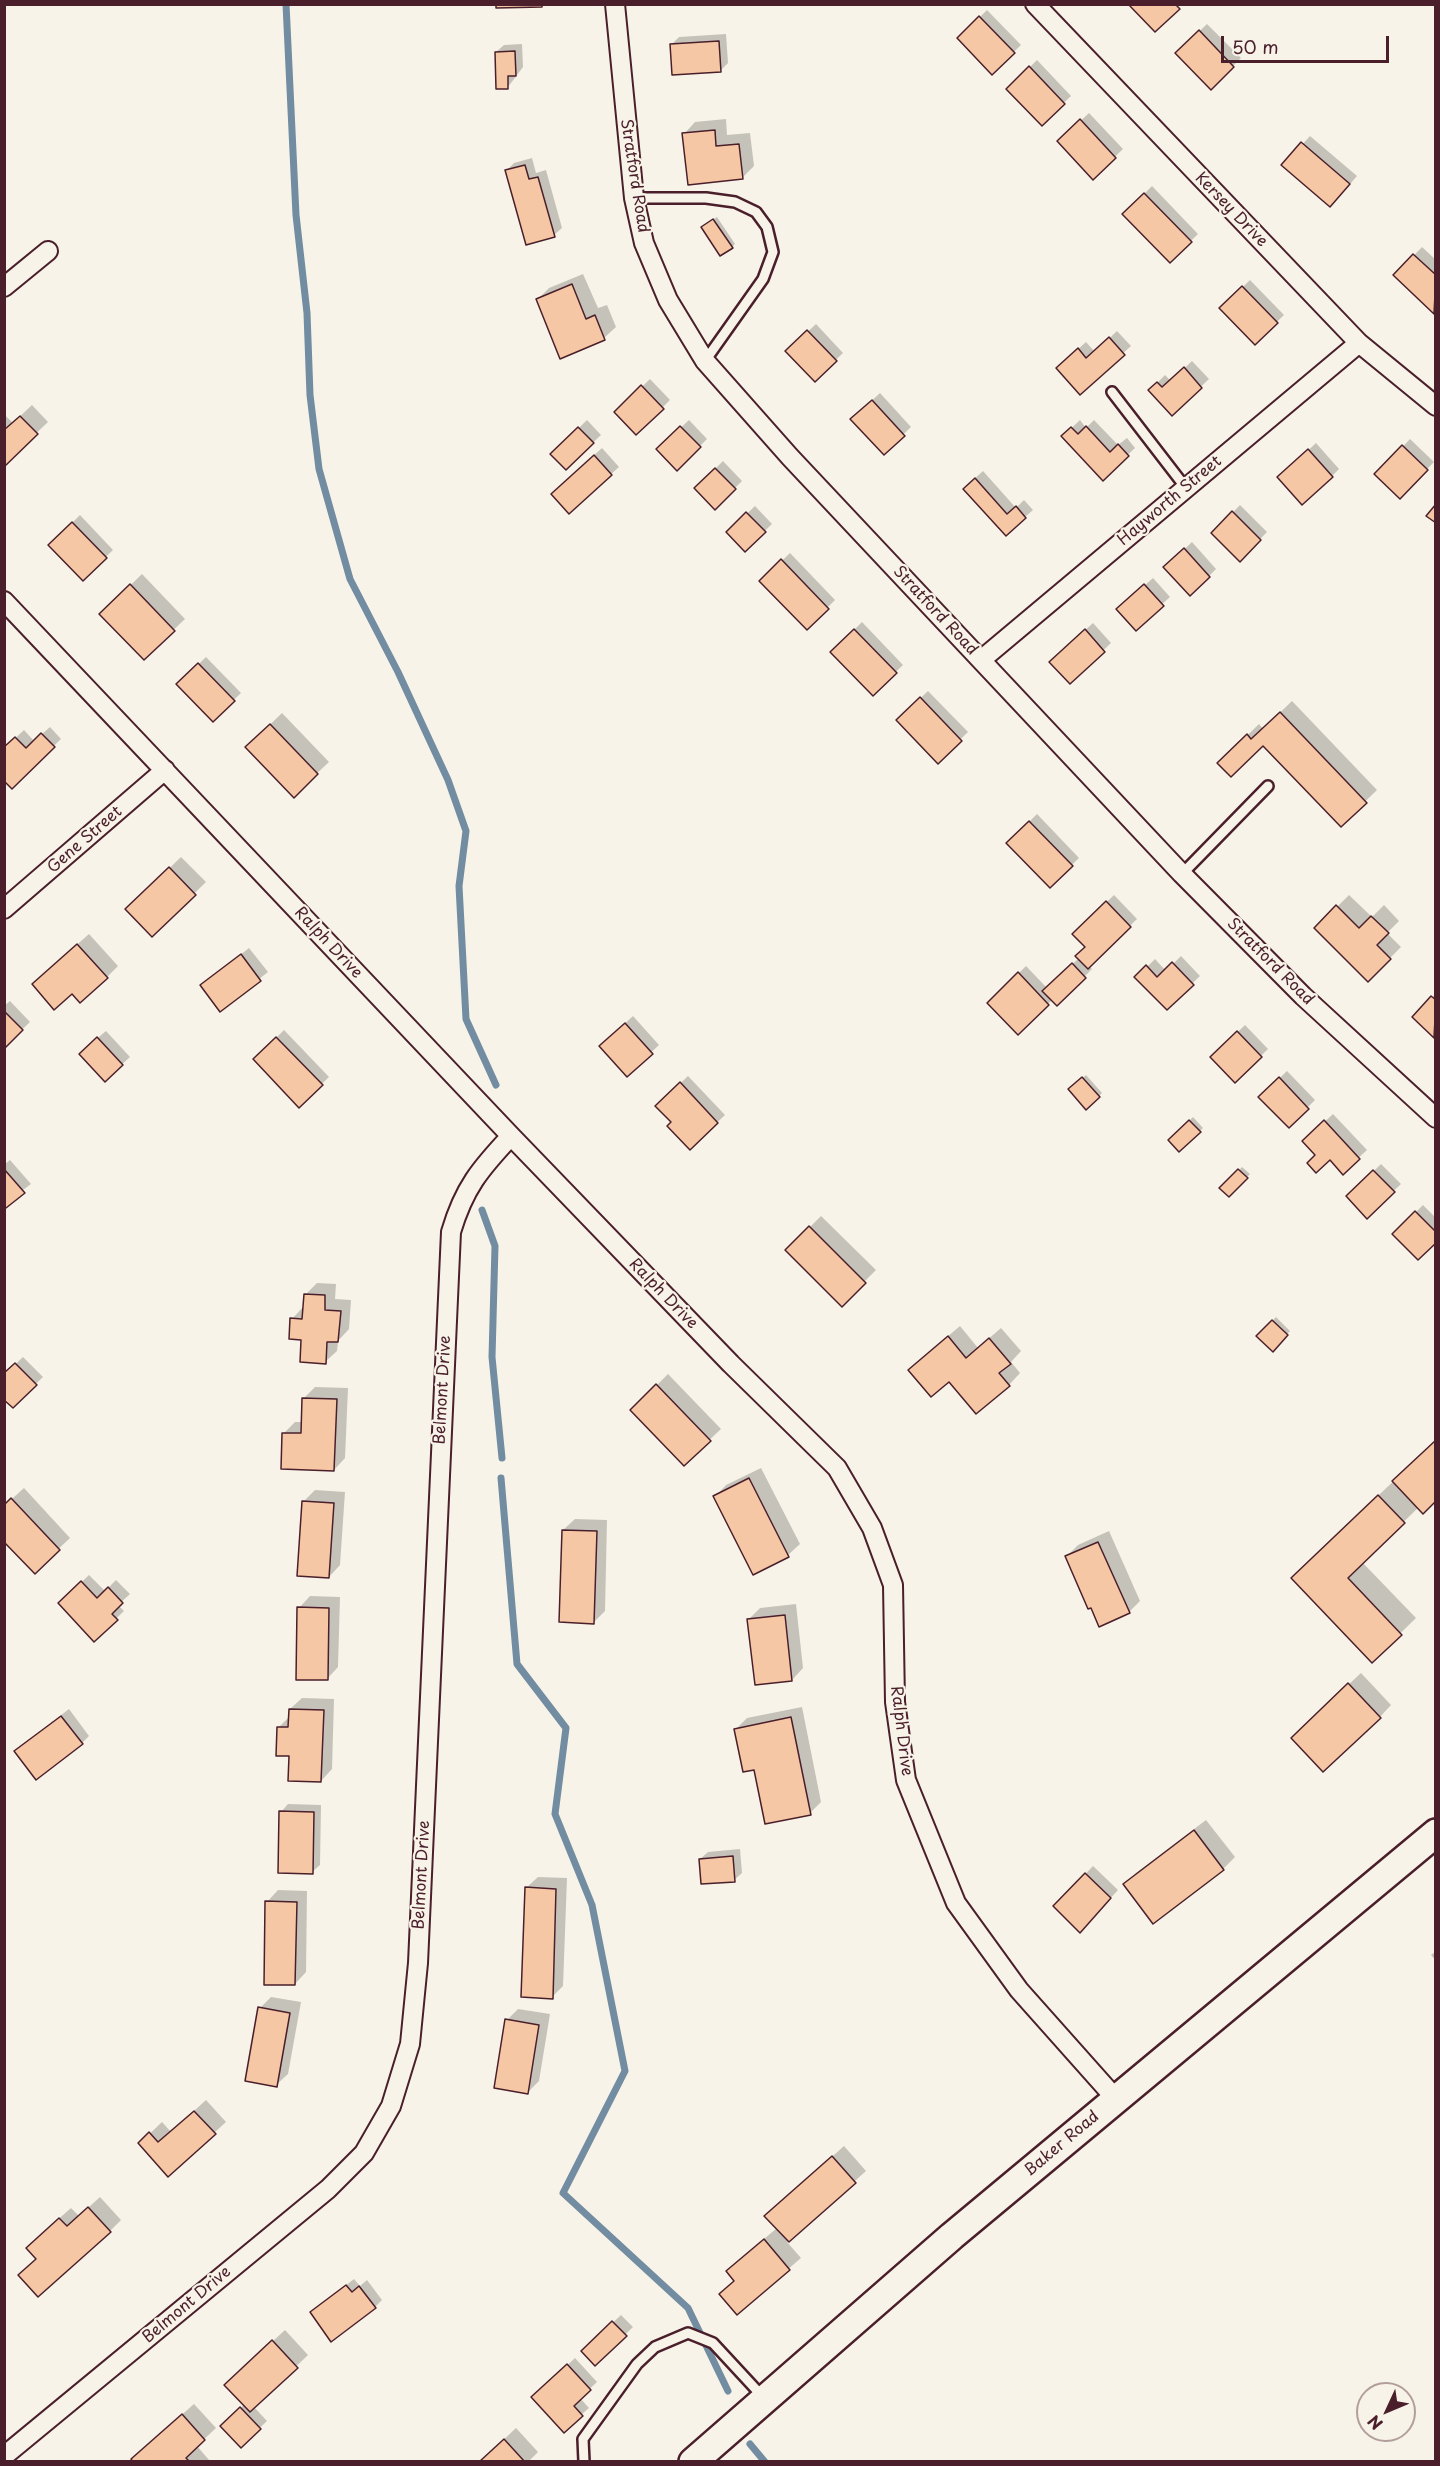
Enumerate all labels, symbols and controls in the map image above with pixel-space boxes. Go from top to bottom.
scale bar [1224,24,1392,62]
text: 50 m [1232,33,1279,60]
street label: Stratford Road [616,118,652,234]
street label: Kersey Drive [1191,169,1271,251]
street label: Hayworth Street [1114,452,1226,550]
street label: Stratford Road [889,562,981,660]
street label: Gene Street [44,802,126,878]
street label: Ralph Drive [290,903,366,983]
street label: Stratford Road [1222,914,1318,1010]
street label: Ralph Drive [625,1255,701,1333]
street label: Belmont Drive [431,1335,455,1445]
street label: Ralph Drive [886,1685,916,1777]
street label: Belmont Drive [410,1820,434,1930]
street label: Baker Road [1021,2107,1103,2181]
street label: Belmont Drive [139,2263,235,2347]
north arrow [1356,2382,1416,2442]
text: N [1361,2410,1388,2436]

